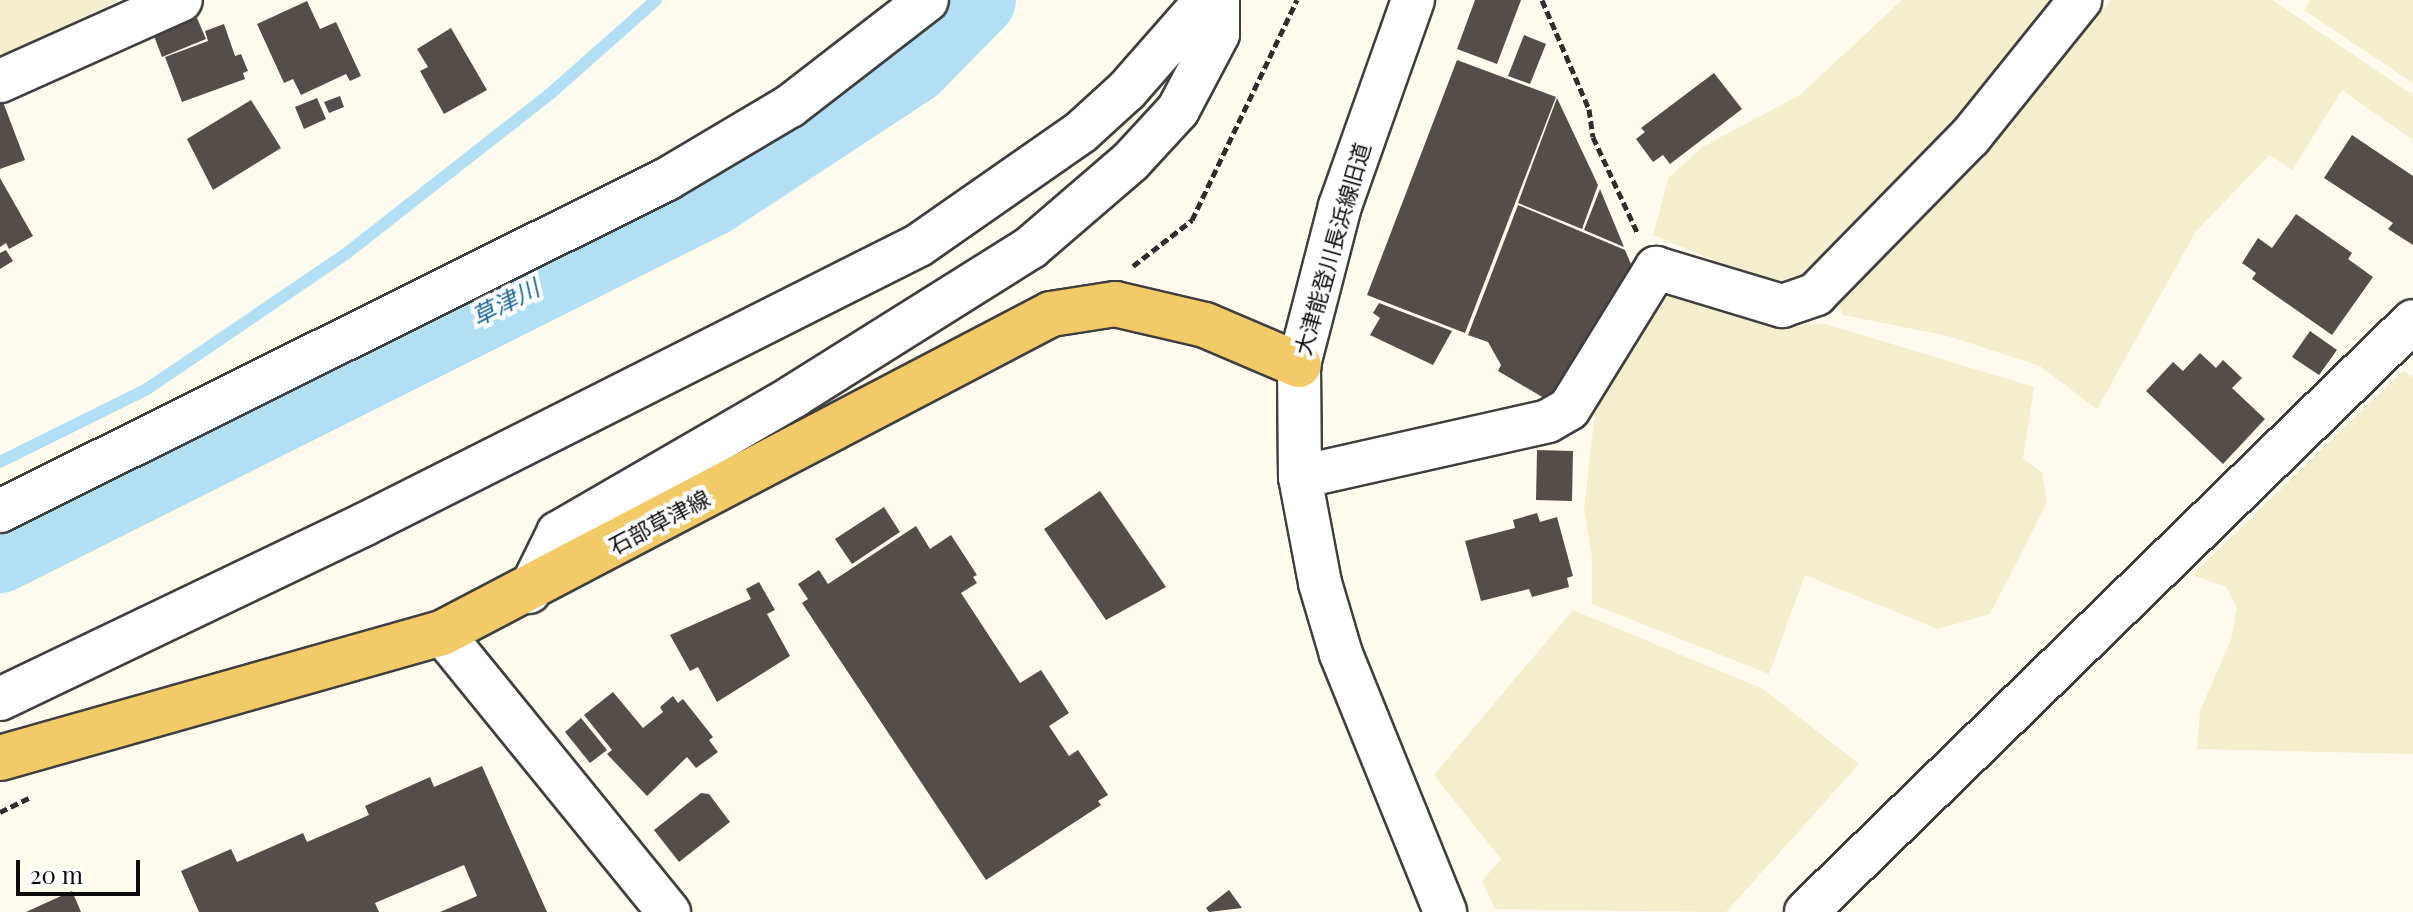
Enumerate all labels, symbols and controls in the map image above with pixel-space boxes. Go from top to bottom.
street label: 大津能登川長浜線旧道 [1289,140,1375,358]
water label: 草津川 [466,273,544,331]
street label: 石部草津線 [604,485,714,559]
scale bar [20,844,144,894]
text: 20 m [30,858,83,890]

